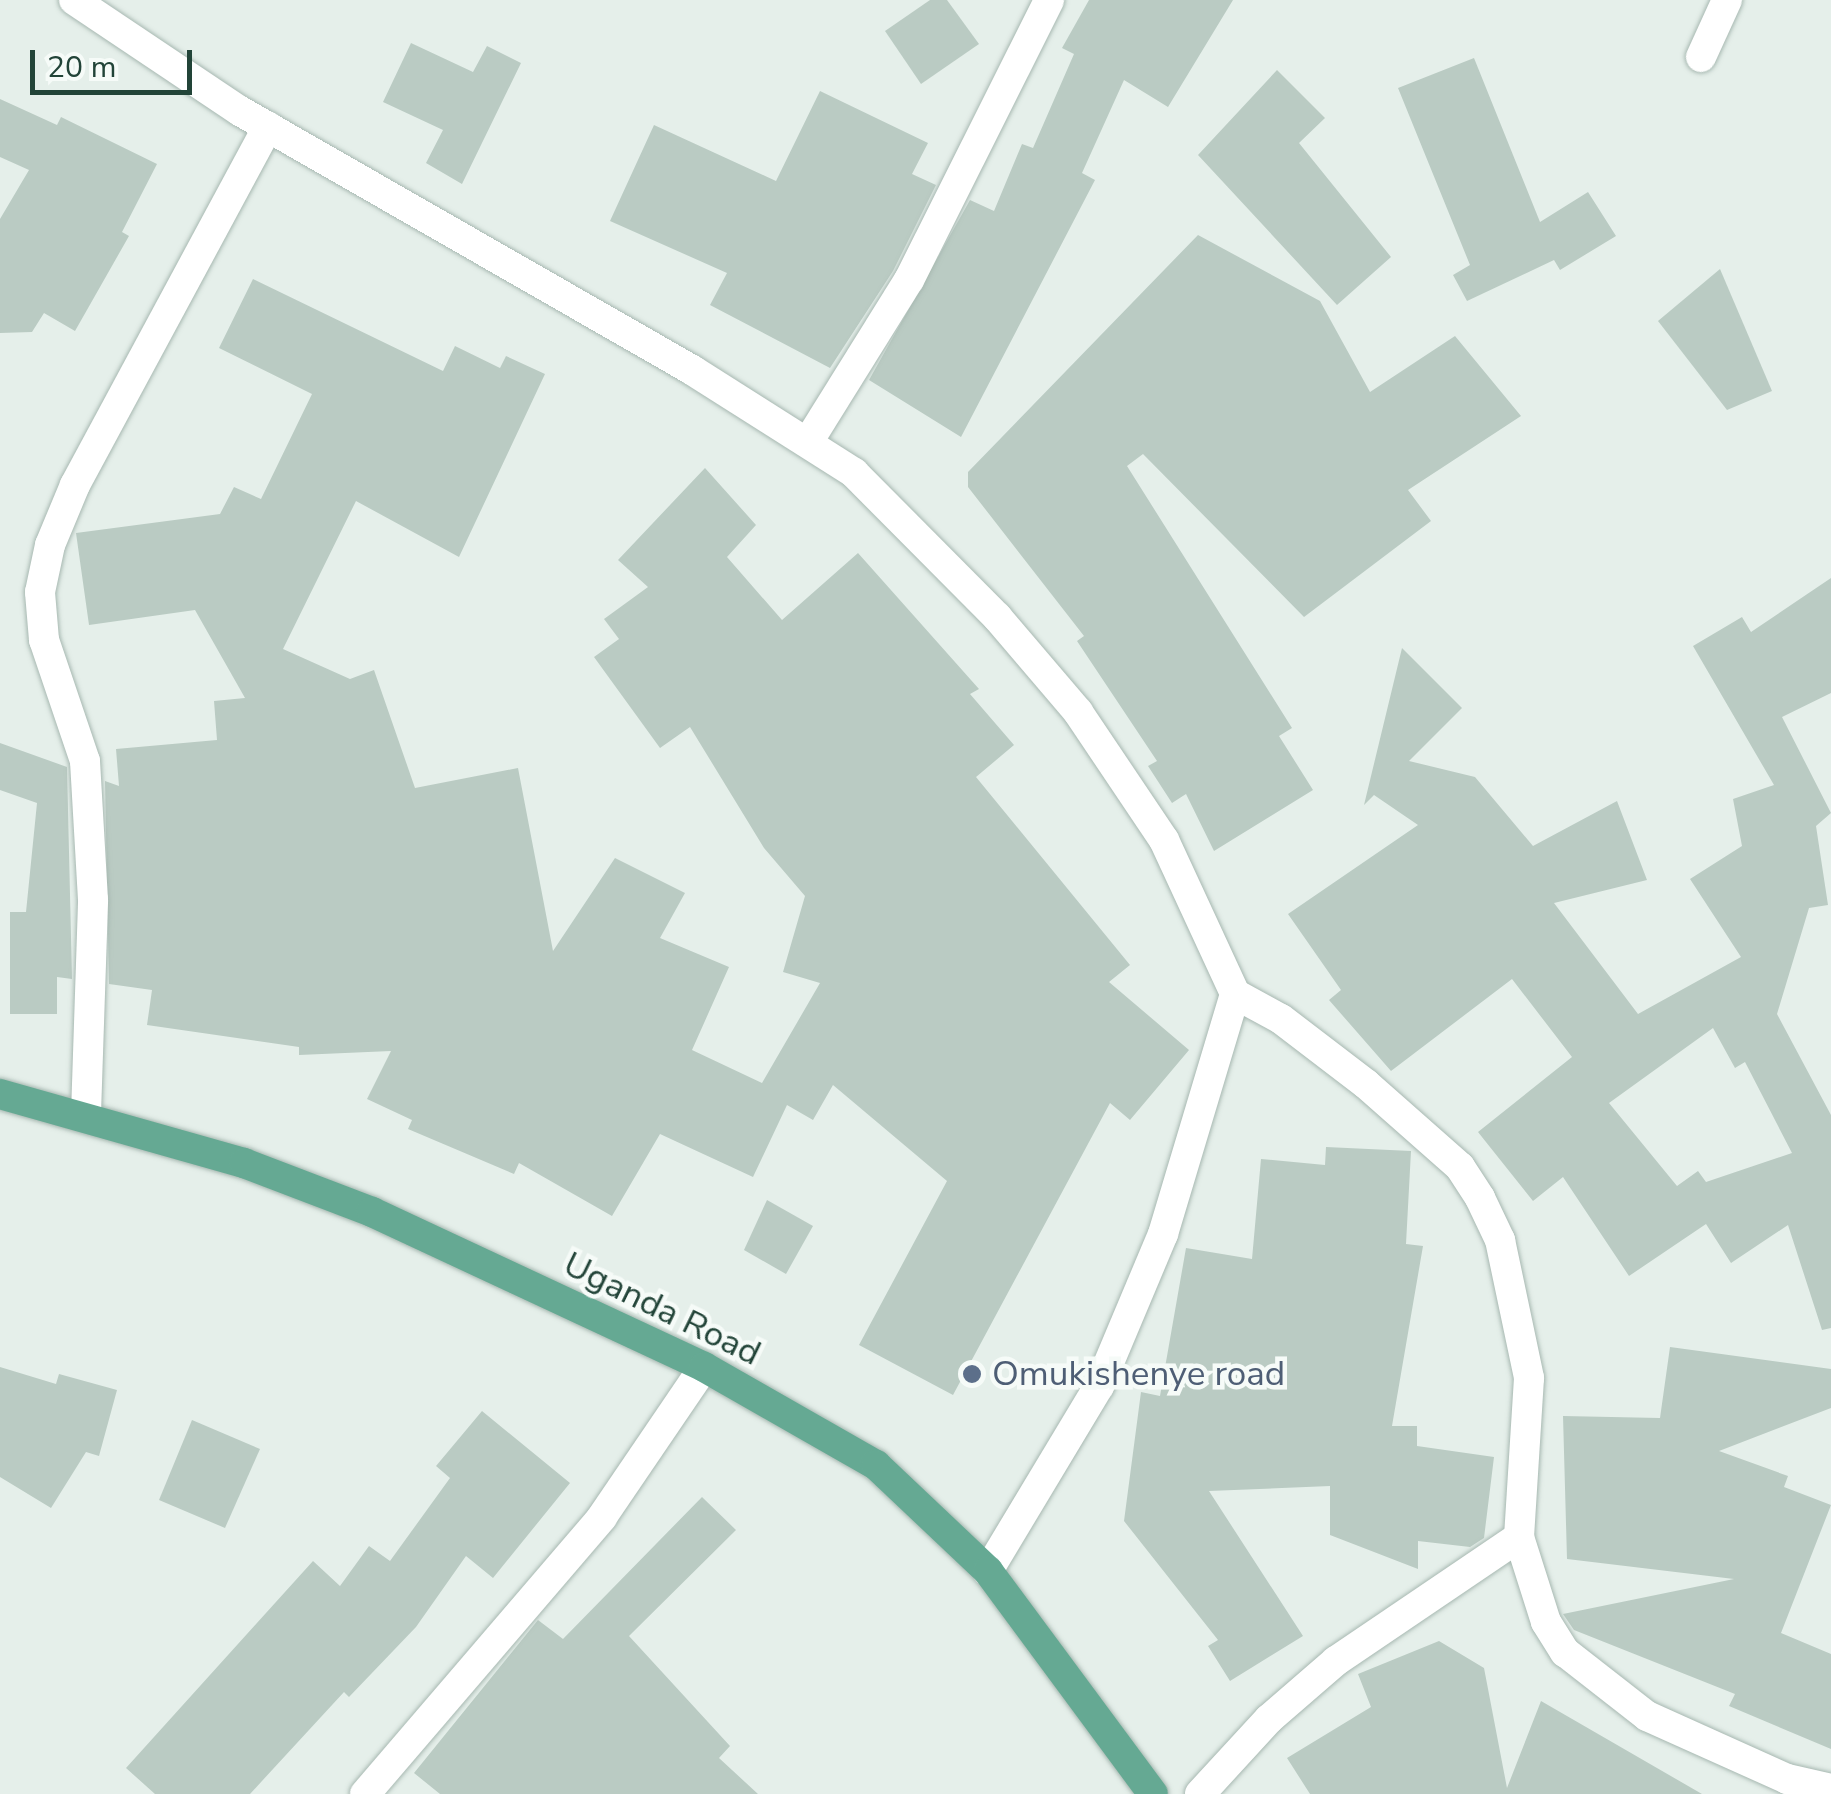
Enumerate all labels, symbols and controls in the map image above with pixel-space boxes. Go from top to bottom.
scale bar [35,30,198,92]
text: 20 m [47,47,116,88]
street label: Uganda Road [557,1243,767,1375]
place label: Omukishenye road [992,1353,1285,1395]
marker: Omukishenye road [961,1363,983,1385]

